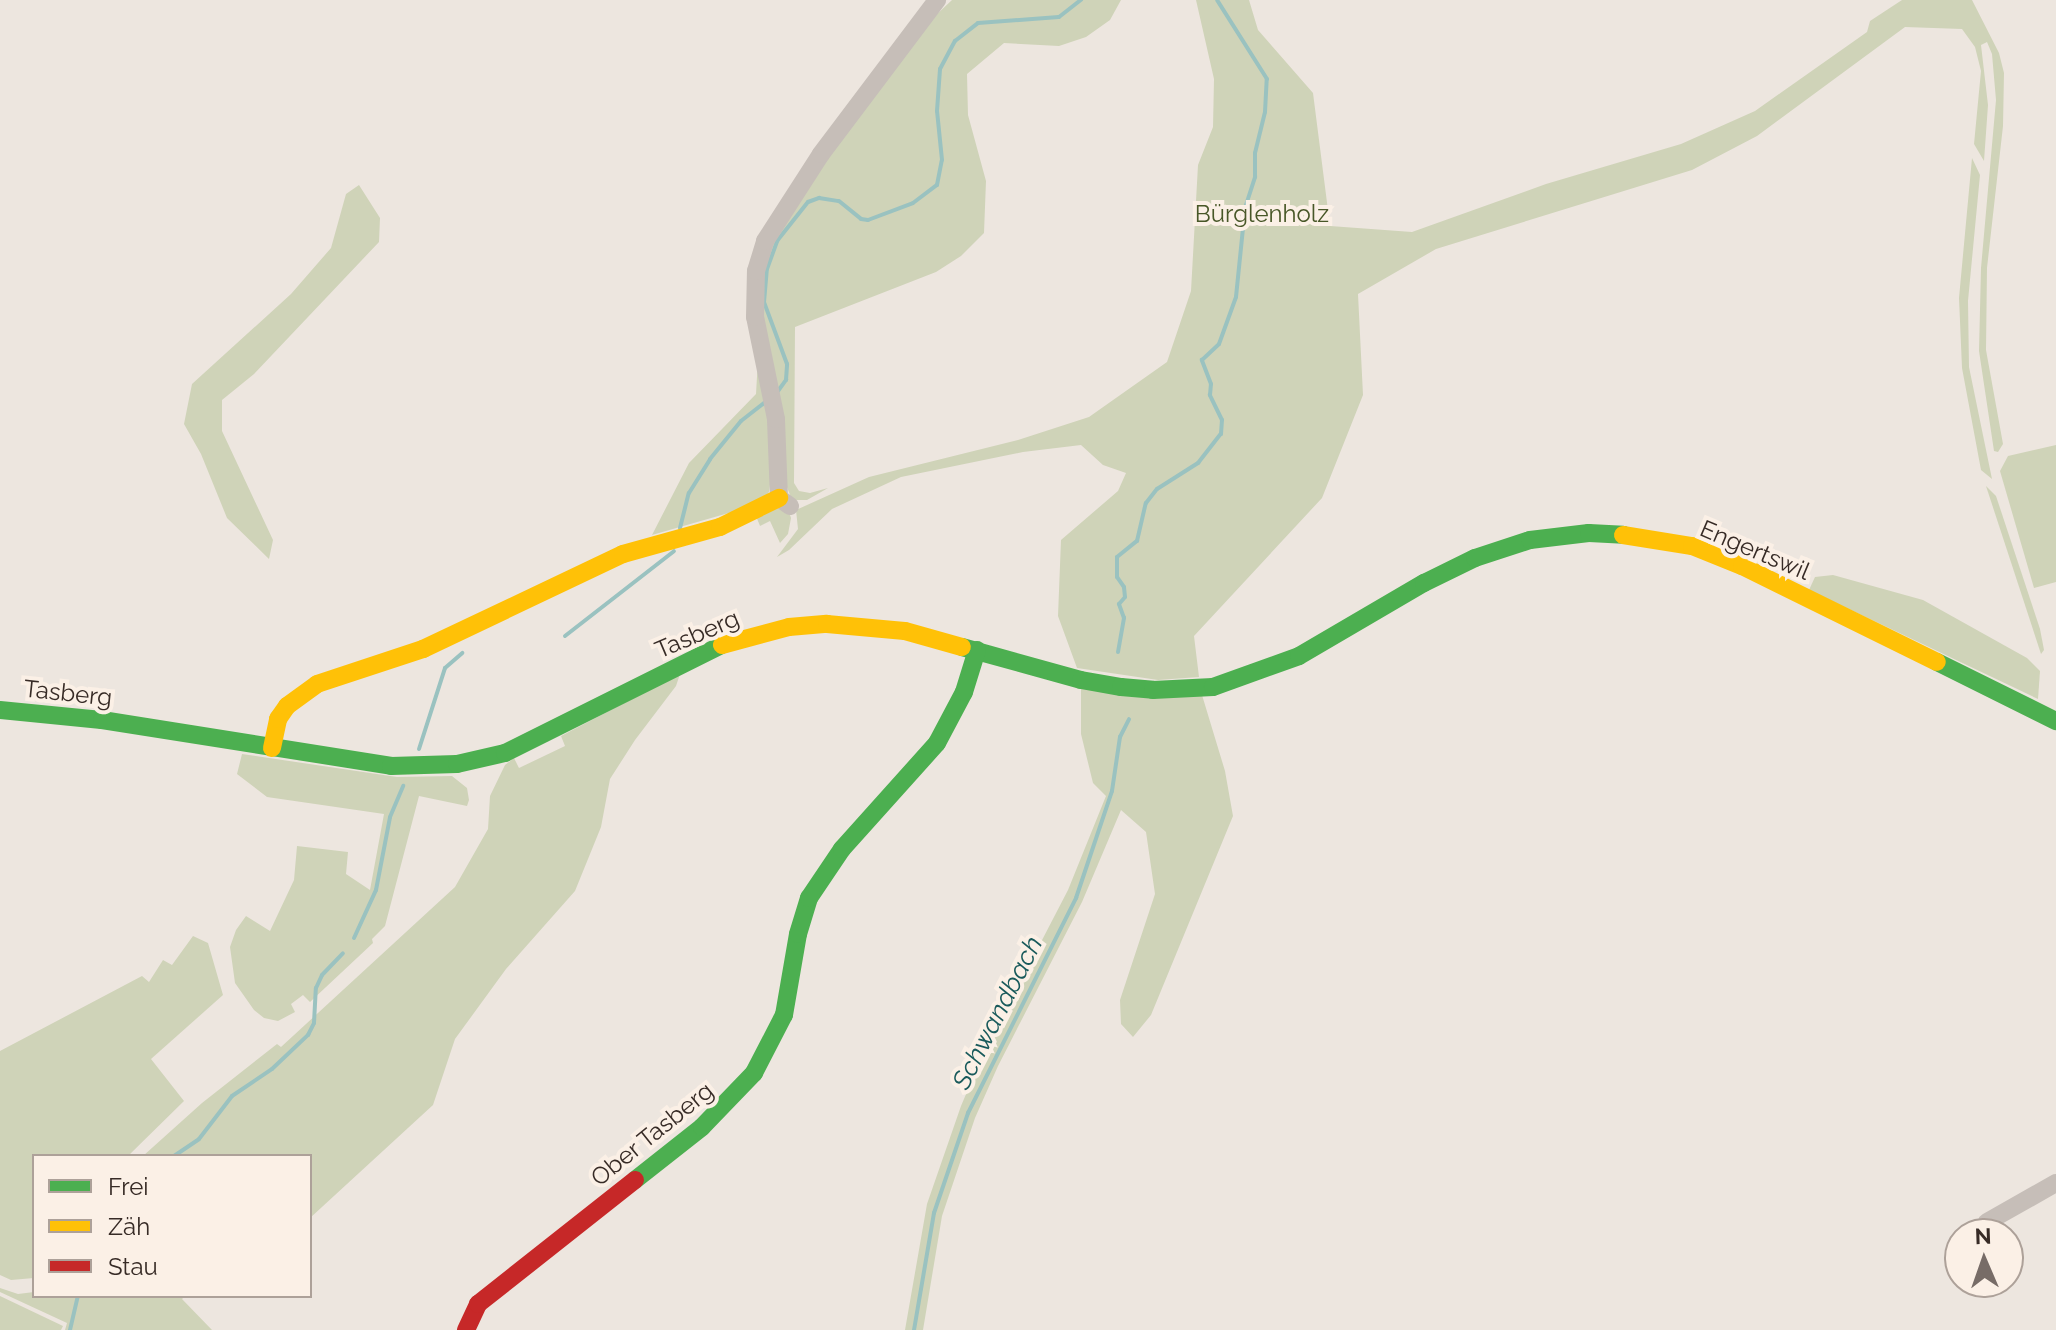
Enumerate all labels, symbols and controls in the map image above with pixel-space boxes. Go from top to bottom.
park label: Bürglenholz [1195,200,1329,228]
street label: Engertswil [1696,514,1814,586]
street label: Tasberg [651,603,743,665]
street label: Tasberg [22,674,114,712]
water label: Schwandbach [946,931,1050,1095]
street label: Ober Tasberg [585,1076,719,1192]
legend [32,1154,312,1298]
text: Frei [108,1172,149,1201]
text: Zäh [108,1212,150,1241]
north arrow [1944,1218,2024,1298]
text: N [1974,1223,1992,1249]
text: Stau [108,1252,158,1281]

